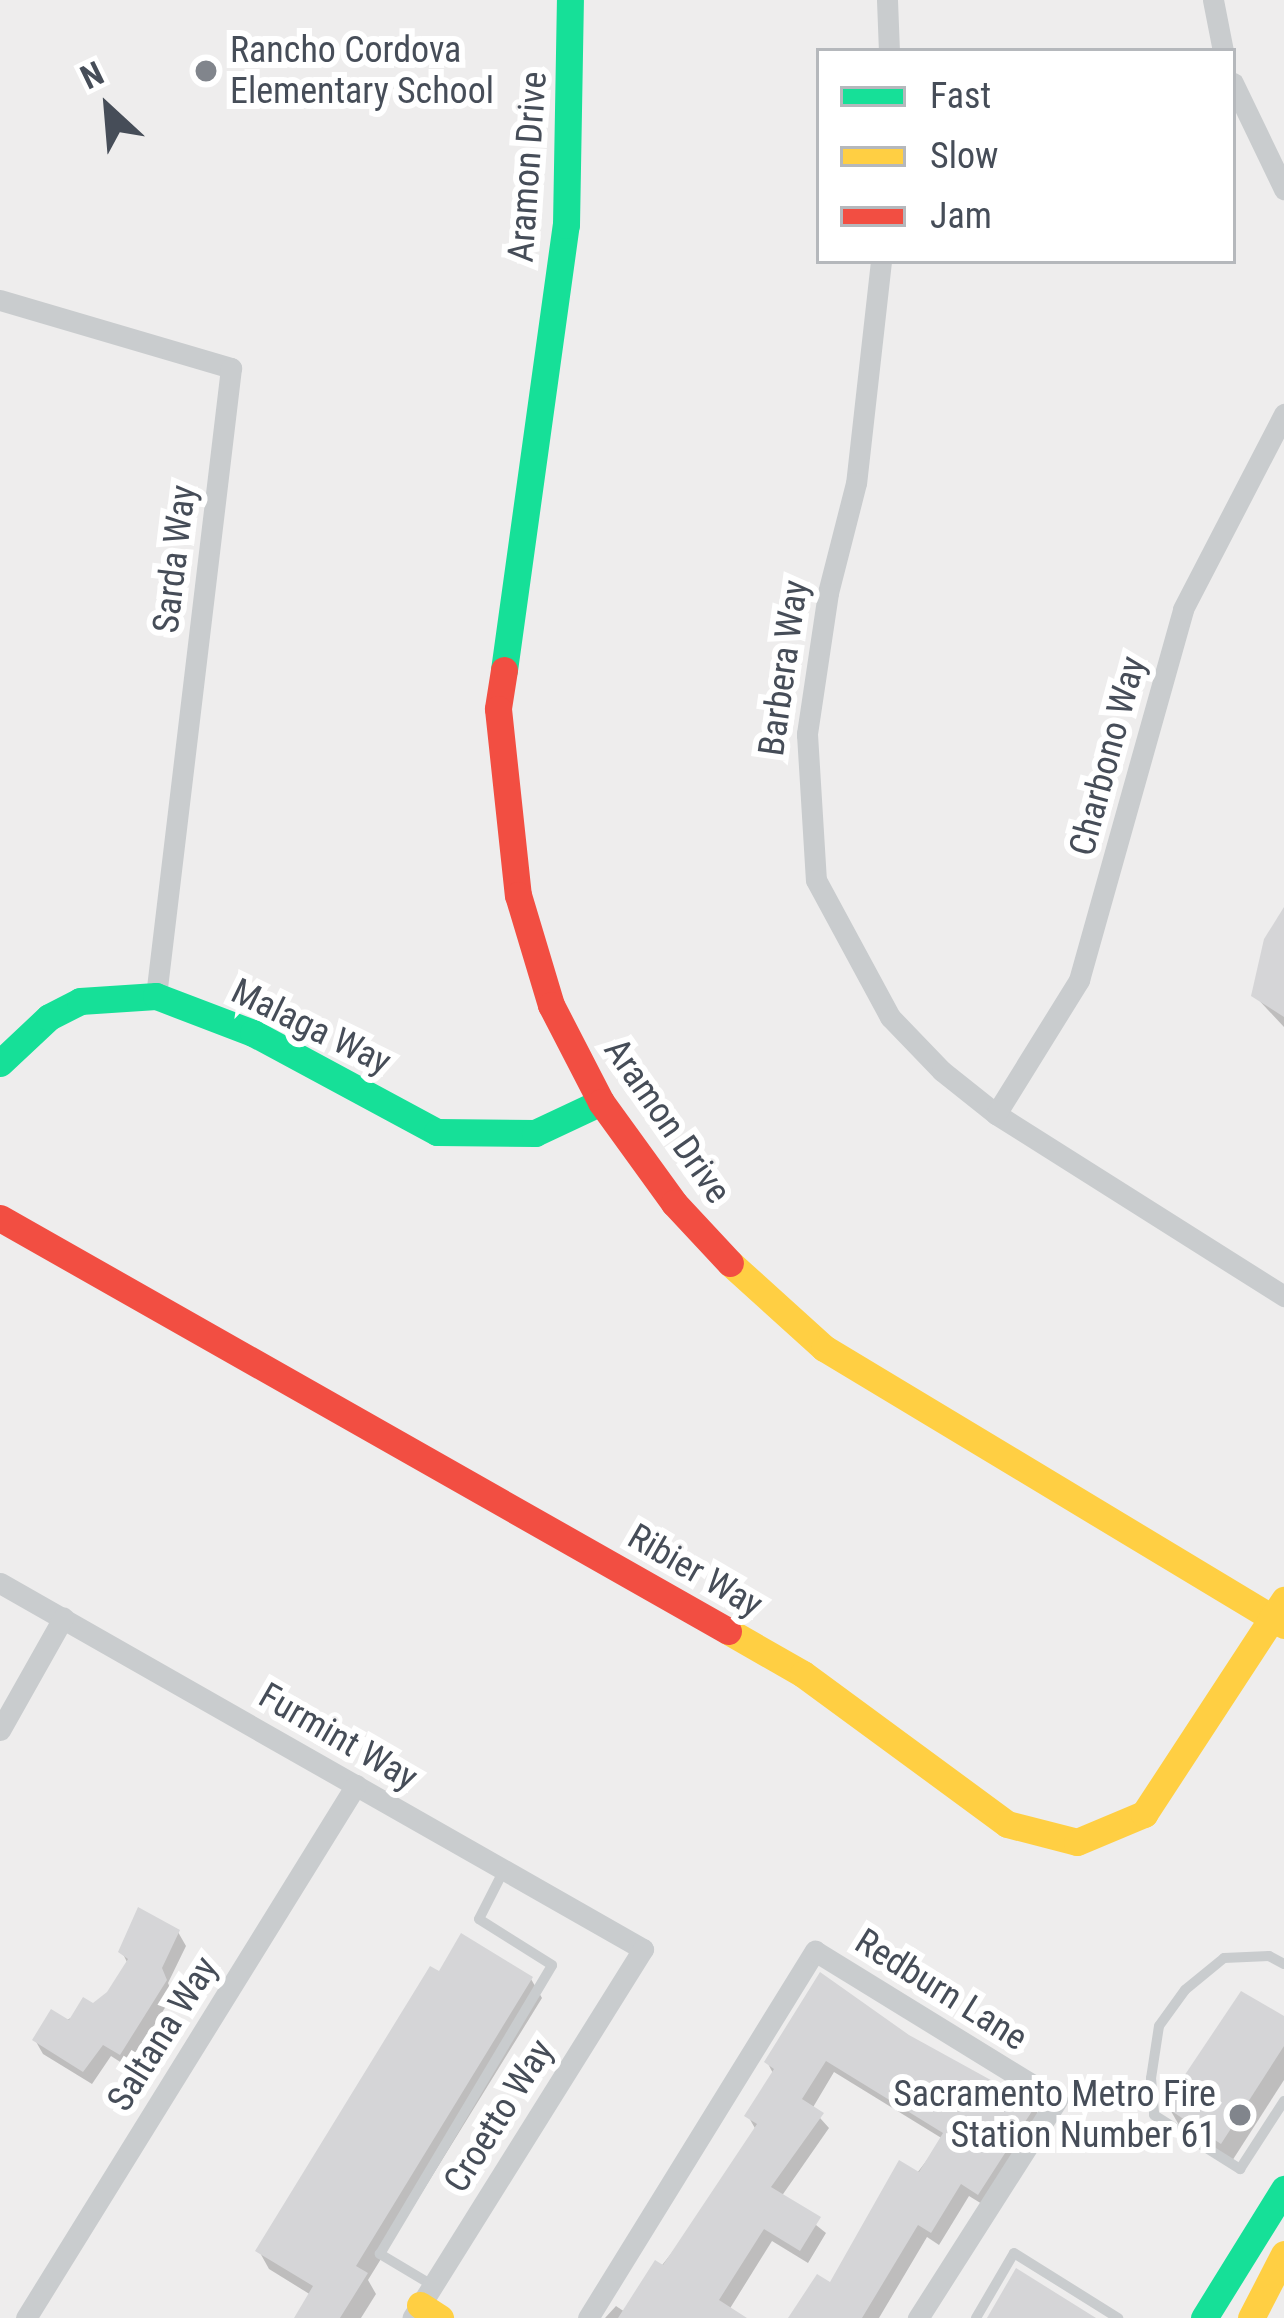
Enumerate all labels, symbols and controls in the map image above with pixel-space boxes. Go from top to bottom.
place label: Rancho Cordova Elementary School [230,28,494,113]
north arrow [48,48,168,168]
legend [816,48,1236,264]
text: N [74,53,110,97]
marker: Rancho Cordova Elementary School [193,58,219,84]
street label: Aramon Drive [500,70,556,264]
text: Fast [930,75,991,117]
text: Slow [930,135,998,177]
text: Jam [930,195,992,237]
street label: Sarda Way [144,483,206,635]
street label: Barbera Way [750,577,818,759]
street label: Charbono Way [1061,652,1155,860]
street label: Malaga Way [224,970,398,1084]
street label: Aramon Drive [595,1030,739,1212]
street label: Ribier Way [620,1515,770,1627]
street label: Furmint Way [251,1674,425,1800]
street label: Redburn Lane [847,1920,1035,2060]
street label: Saltana Way [99,1949,227,2119]
street label: Croetto Way [435,2032,563,2200]
place label: Sacramento Metro Fire Station Number 61 [893,2072,1216,2157]
marker: Sacramento Metro Fire Station Number 61 [1227,2102,1253,2128]

